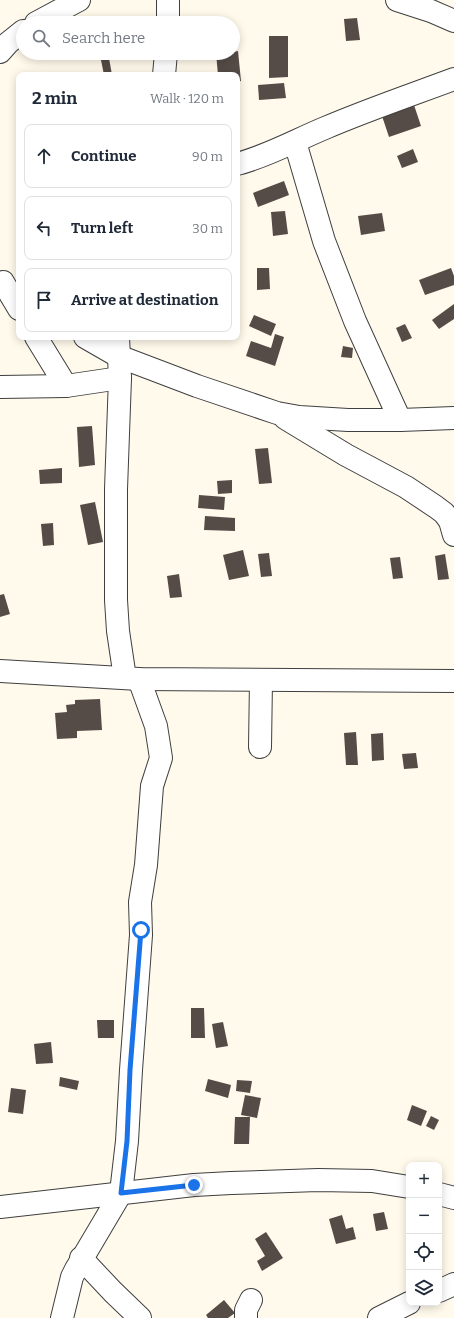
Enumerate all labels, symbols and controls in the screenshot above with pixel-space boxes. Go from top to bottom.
search box [16,16,240,60]
icon: search [30,27,52,49]
text: Search here [62,29,145,47]
text: 2 min [32,88,77,109]
text: Walk · 120 m [150,91,224,106]
icon: ahead [33,145,55,167]
text: Continue [71,147,137,165]
text: 90 m [192,149,223,164]
icon: left [33,217,55,239]
text: Turn left [71,219,133,237]
text: 30 m [192,221,223,236]
icon: arrive [33,289,55,311]
text: Arrive at destination [71,291,218,309]
route start [132,921,150,939]
map controls [406,1162,442,1306]
button: + [406,1162,442,1198]
route end [185,1176,203,1194]
button: − [406,1198,442,1234]
button: locate [406,1234,442,1270]
button: layers [406,1270,442,1306]

